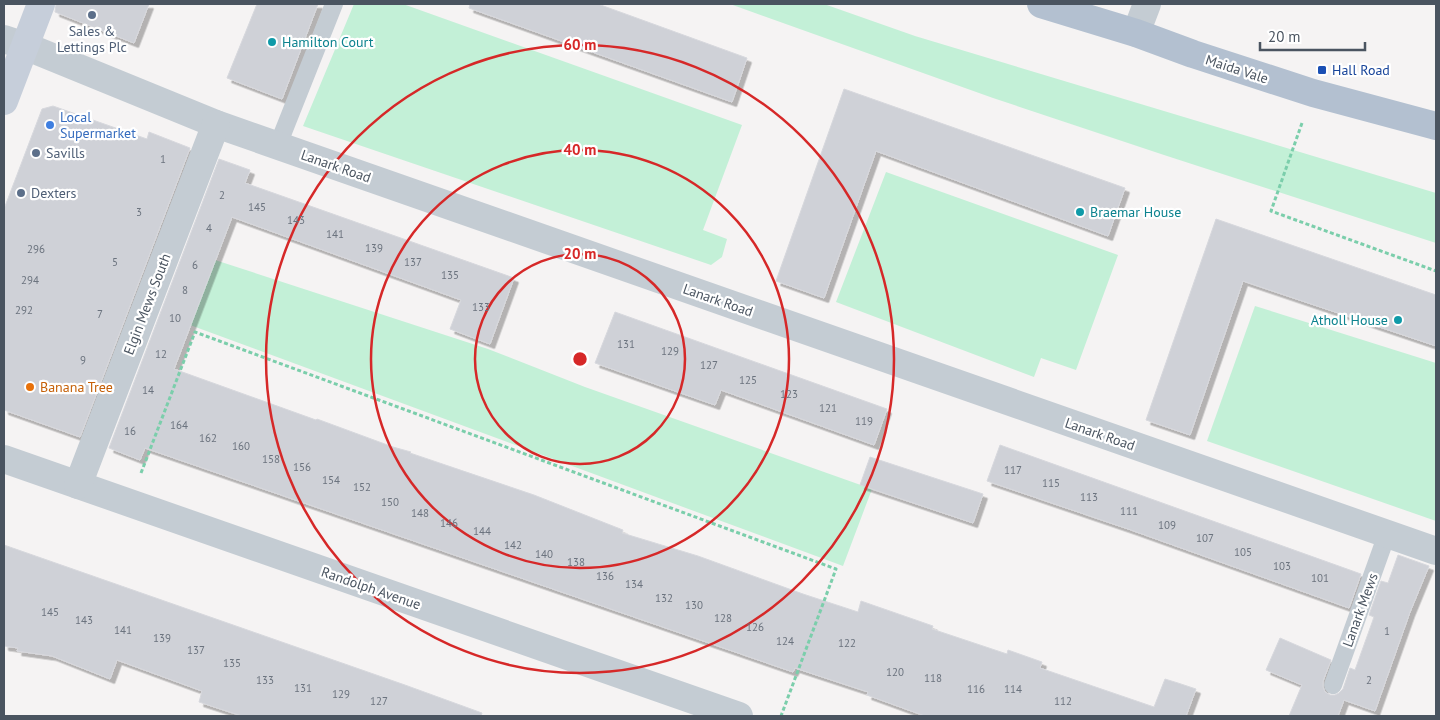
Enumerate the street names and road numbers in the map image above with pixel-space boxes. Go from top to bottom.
street label: Maida Vale [1203,50,1271,88]
street label: Lanark Road [299,146,373,186]
street label: Elgin Mews South [119,251,175,357]
street label: Lanark Road [681,280,755,320]
street label: Lanark Road [1063,414,1137,454]
street label: Randolph Avenue [319,563,423,613]
street label: Lanark Mews [1338,570,1382,649]

